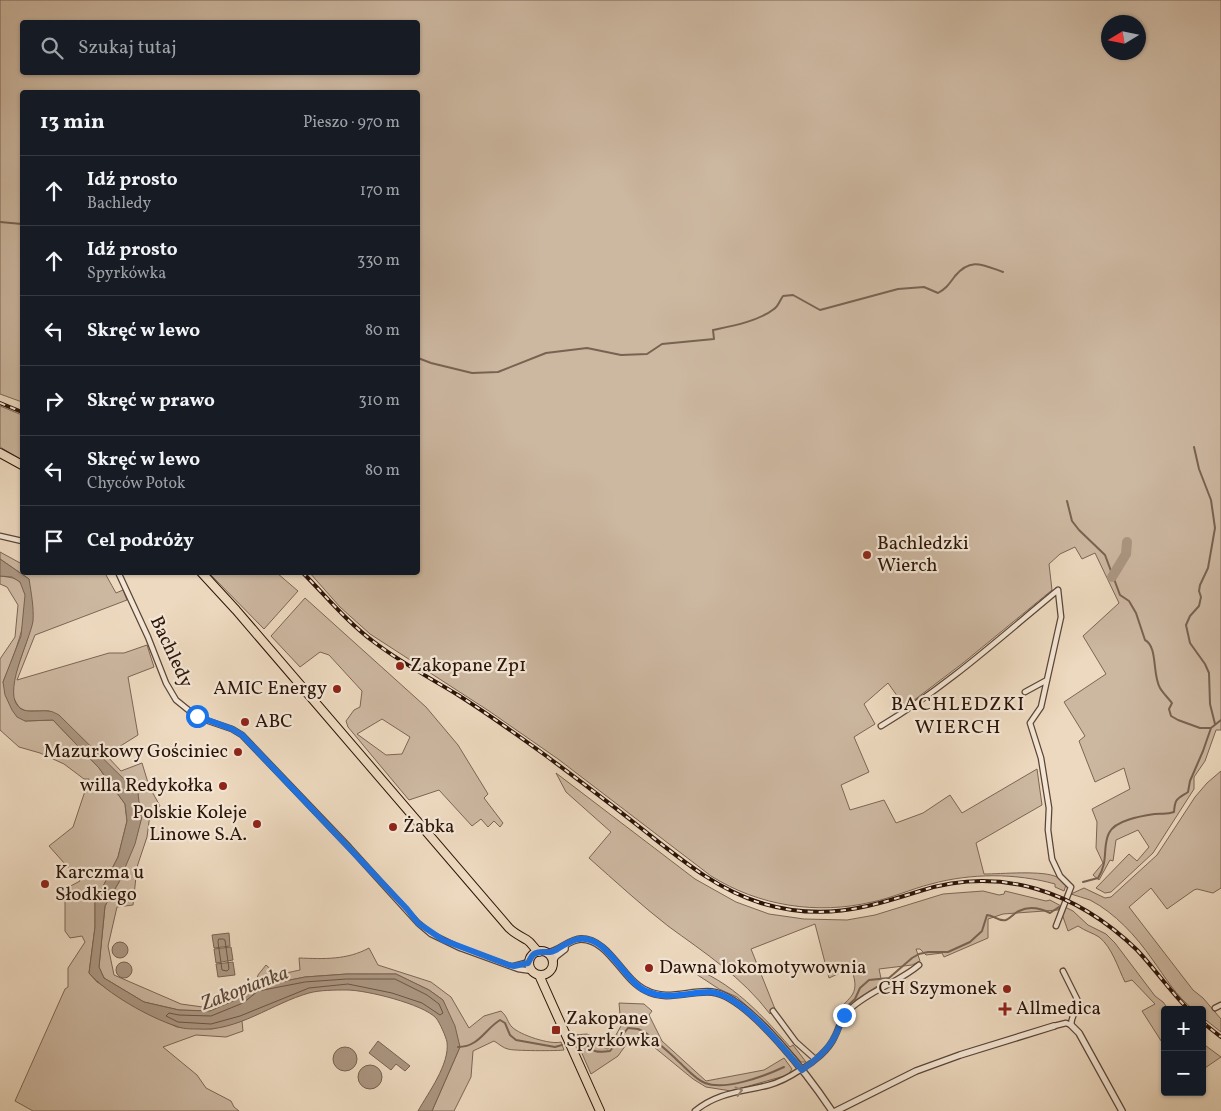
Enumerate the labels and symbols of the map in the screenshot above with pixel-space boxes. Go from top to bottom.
north arrow [1101,15,1146,60]
place label: Bachledzki Wierch [877,531,969,579]
marker: Bachledzki Wierch [861,549,873,561]
street label: Bachledy [143,612,199,692]
place label: Zakopane Zp1 [410,653,526,679]
marker: Zakopane Zp1 [394,660,406,672]
place label: AMIC Energy [213,676,327,702]
marker: AMIC Energy [331,683,343,695]
district label: BACHLEDZKI WIERCH [891,691,1025,742]
route start [186,705,209,728]
place label: ABC [255,709,293,735]
marker: ABC [239,716,251,728]
place label: Mazurkowy Gościniec [44,739,228,765]
marker: Mazurkowy Gościniec [232,746,244,758]
place label: willa Redykołka [80,773,213,799]
marker: willa Redykołka [217,780,229,792]
place label: Polskie Koleje Linowe S.A. [133,800,247,848]
place label: Żabka [403,814,454,840]
marker: Polskie Koleje Linowe S.A. [251,818,263,830]
marker: Żabka [387,821,399,833]
place label: Karczma u Słodkiego [55,860,144,908]
marker: Karczma u Słodkiego [39,878,51,890]
place label: Dawna lokomotywownia [659,955,866,981]
water label: Zakopianka [196,960,293,1019]
marker: Dawna lokomotywownia [643,962,655,974]
place label: CH Szymonek [879,976,997,1002]
marker: CH Szymonek [1001,983,1013,995]
place label: Allmedica [1016,996,1101,1022]
marker: Allmedica [998,1002,1012,1016]
route end [833,1004,856,1027]
place label: Zakopane Spyrkówka [566,1006,660,1054]
marker: Zakopane Spyrkówka [550,1024,562,1036]
one-way arrow [734,1086,742,1096]

